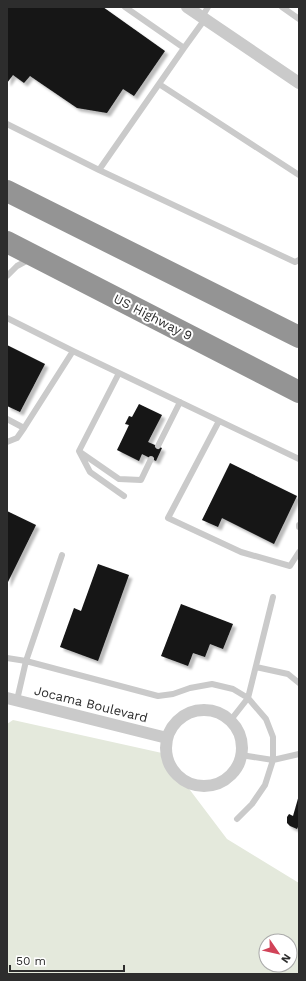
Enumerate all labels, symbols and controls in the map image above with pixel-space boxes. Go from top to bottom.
street label: US Highway 9 [111,291,195,343]
street label: Jocama Boulevard [33,683,149,725]
north arrow [258,933,298,973]
scale bar [10,947,124,973]
text: N [278,951,294,965]
text: 50 m [16,954,46,968]

